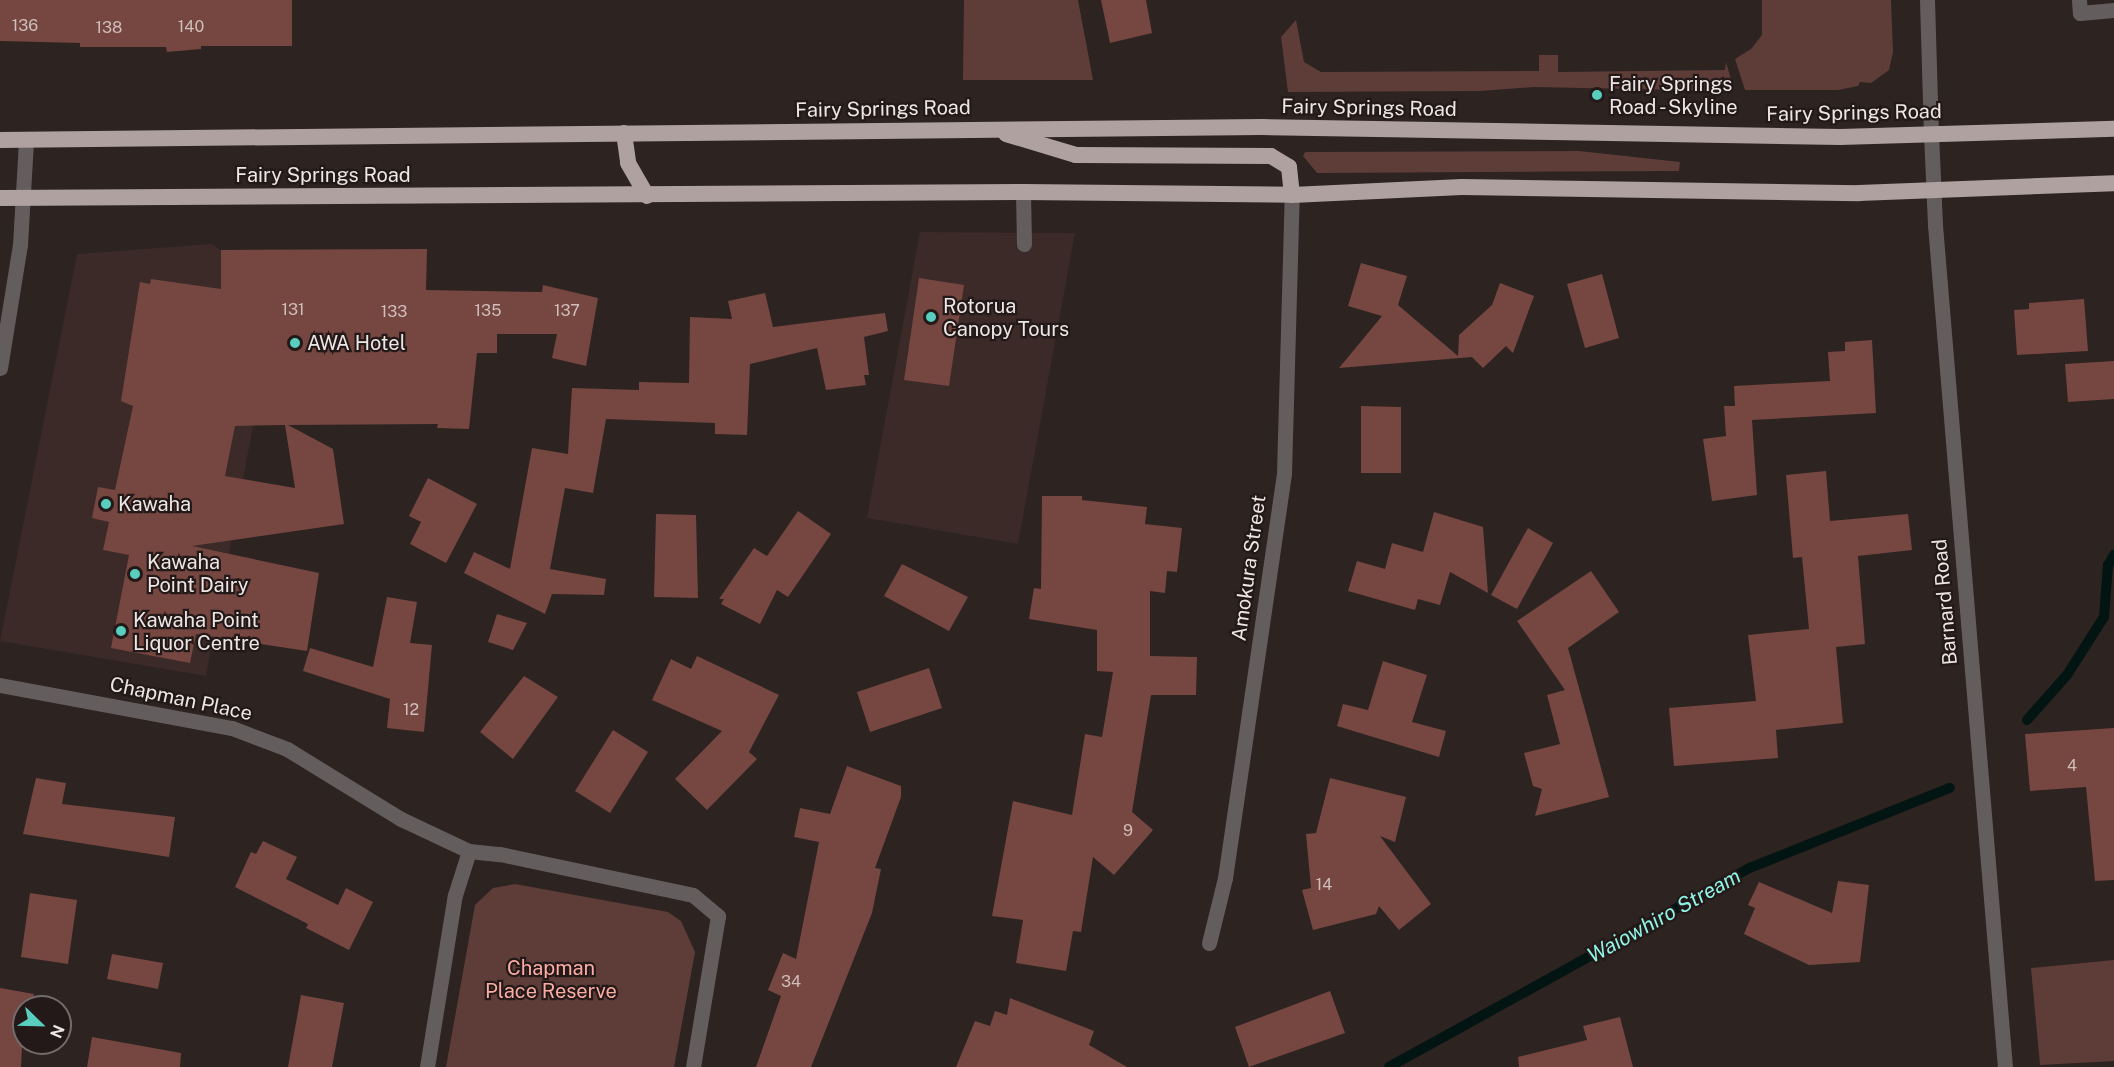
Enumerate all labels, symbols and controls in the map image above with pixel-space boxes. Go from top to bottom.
house number: 136 [12,16,38,36]
house number: 140 [178,17,204,37]
house number: 138 [96,18,122,38]
place label: Fairy Springs Road - Skyline [1609,72,1743,119]
marker: Fairy Springs Road - Skyline [1590,88,1604,102]
street label: Fairy Springs Road [1281,94,1457,122]
street label: Fairy Springs Road [795,95,971,123]
street label: Fairy Springs Road [1766,99,1942,127]
street label: Fairy Springs Road [235,163,411,187]
place label: Rotorua Canopy Tours [943,294,1069,341]
house number: 131 [281,300,305,320]
house number: 135 [475,301,501,321]
house number: 137 [554,301,580,321]
house number: 133 [381,302,407,322]
marker: Rotorua Canopy Tours [924,310,938,324]
place label: AWA Hotel [307,331,406,355]
marker: AWA Hotel [288,336,302,350]
place label: Kawaha [118,492,191,516]
street label: Amokura Street [1227,493,1271,643]
marker: Kawaha [99,497,113,511]
street label: Barnard Road [1928,538,1962,666]
place label: Kawaha Point Dairy [147,550,248,597]
marker: Kawaha Point Dairy [128,567,142,581]
place label: Kawaha Point Liquor Centre [133,608,260,655]
marker: Kawaha Point Liquor Centre [114,624,128,638]
street label: Chapman Place [108,672,254,726]
house number: 12 [403,700,419,720]
house number: 4 [2067,756,2077,776]
house number: 9 [1123,821,1133,841]
water label: Waiowhiro Stream [1583,863,1745,969]
house number: 14 [1316,875,1332,895]
park label: Chapman Place Reserve [485,956,617,1003]
house number: 34 [781,972,801,992]
north arrow [12,995,72,1055]
text: N [46,1022,68,1041]

